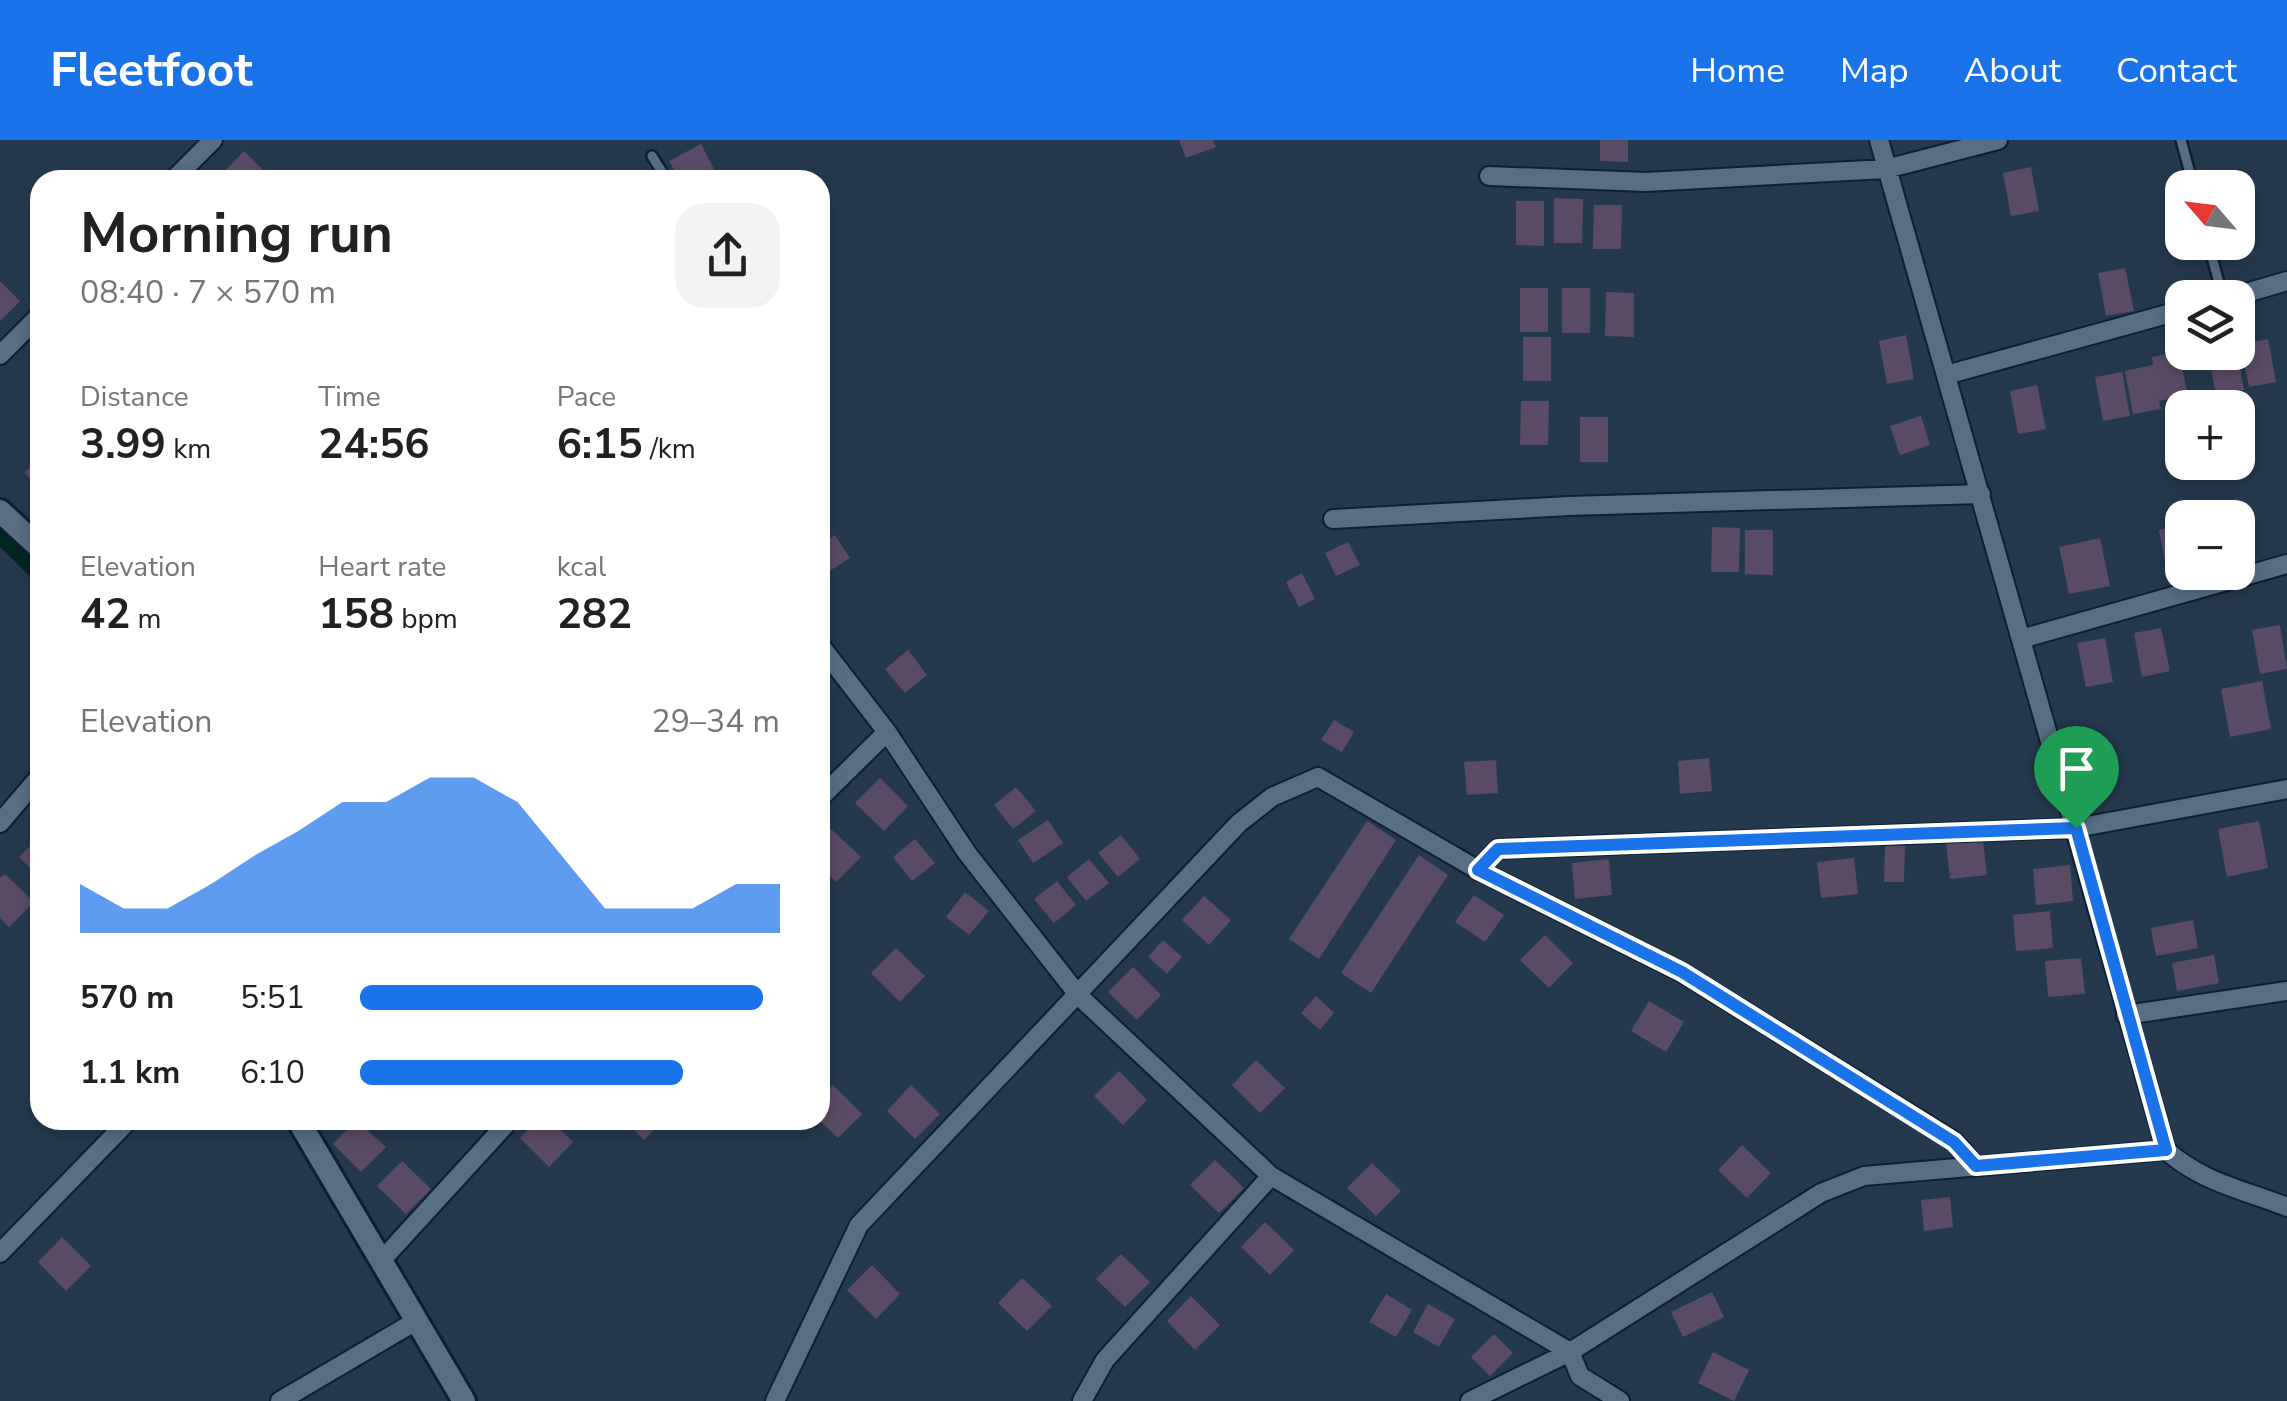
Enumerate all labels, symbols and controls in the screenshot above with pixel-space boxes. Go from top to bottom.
text: Fleetfoot [50,37,253,103]
text: Home [1690,47,1785,94]
text: Map [1840,47,1909,94]
text: About [1964,47,2061,94]
text: Contact [2116,47,2237,94]
north arrow [2165,170,2255,260]
map controls [2165,170,2255,590]
text: Morning run [80,196,393,271]
button: share [675,203,780,308]
text: 08:40 · 7 × 570 m [80,271,336,314]
button: layers [2165,280,2255,370]
text: Distance [80,378,189,416]
text: Time [318,378,381,416]
text: Pace [557,378,616,416]
button: + [2165,390,2255,480]
text: 3.99 [80,416,166,473]
text: 24:56 [318,416,430,473]
text: 6:15 [557,416,643,473]
text: km [166,430,211,468]
text: /km [643,430,696,468]
button: − [2165,500,2255,590]
text: Elevation [80,548,196,586]
text: Heart rate [318,548,446,586]
text: kcal [557,548,606,586]
text: 42 [80,586,130,643]
text: 158 [318,586,394,643]
text: 282 [557,586,632,643]
text: m [130,600,162,638]
text: bpm [394,600,458,638]
text: Elevation [80,700,213,743]
text: 29–34 m [652,700,780,743]
pin [2034,726,2119,829]
icon: arrive [2049,741,2104,796]
text: 570 m [80,976,174,1019]
text: 5:51 [240,976,305,1019]
text: 1.1 km [80,1051,180,1094]
text: 6:10 [240,1051,305,1094]

